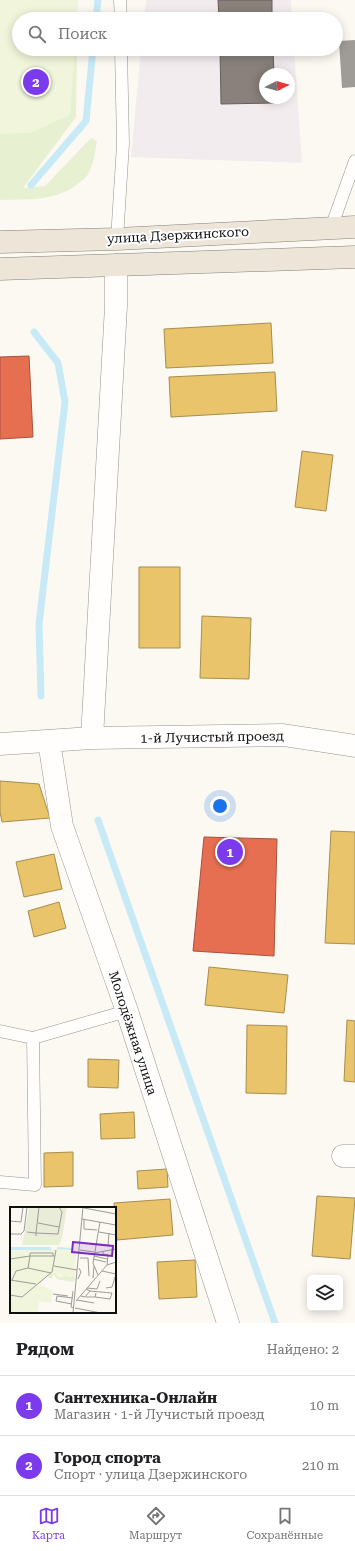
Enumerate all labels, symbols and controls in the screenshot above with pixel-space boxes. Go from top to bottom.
search box [12,12,343,56]
icon: search [26,23,48,45]
text: Поиск [58,25,107,43]
pin: 2 [23,67,49,97]
north arrow [259,68,295,104]
street label: улица Дзержинского [107,224,249,246]
street label: 1-й Лучистый проезд [140,728,284,746]
your location [210,796,230,816]
pin: 1 [217,837,243,867]
street label: Молодёжная улица [106,969,160,1097]
inset map [10,1207,116,1313]
map controls [307,1275,343,1311]
button: layers [307,1275,343,1311]
text: Рядом [16,1339,74,1359]
text: Найдено: 2 [267,1342,339,1357]
text: Сантехника-Онлайн [54,1389,217,1407]
text: 1 [25,1398,33,1413]
text: 10 m [309,1398,339,1413]
text: Магазин · 1-й Лучистый проезд [54,1407,264,1422]
text: Город спорта [54,1449,161,1467]
text: 2 [25,1458,33,1473]
text: 210 m [302,1458,339,1473]
text: Спорт · улица Дзержинского [54,1467,247,1482]
tab: Карта [32,1505,65,1542]
tab: Маршрут [129,1505,182,1542]
tab: Сохранённые [246,1505,323,1542]

